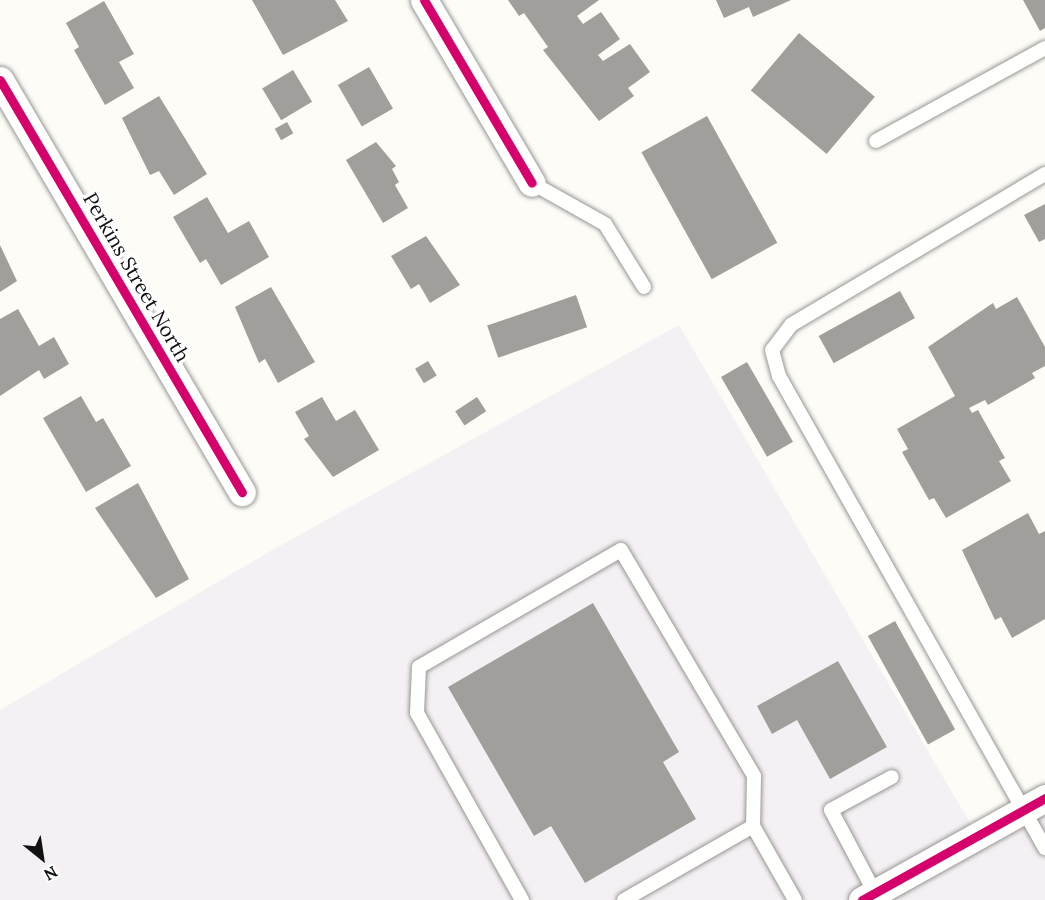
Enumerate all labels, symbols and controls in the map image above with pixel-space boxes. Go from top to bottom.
street label: Perkins Street North [79,188,195,366]
north arrow [12,828,72,888]
text: N [41,862,61,885]

